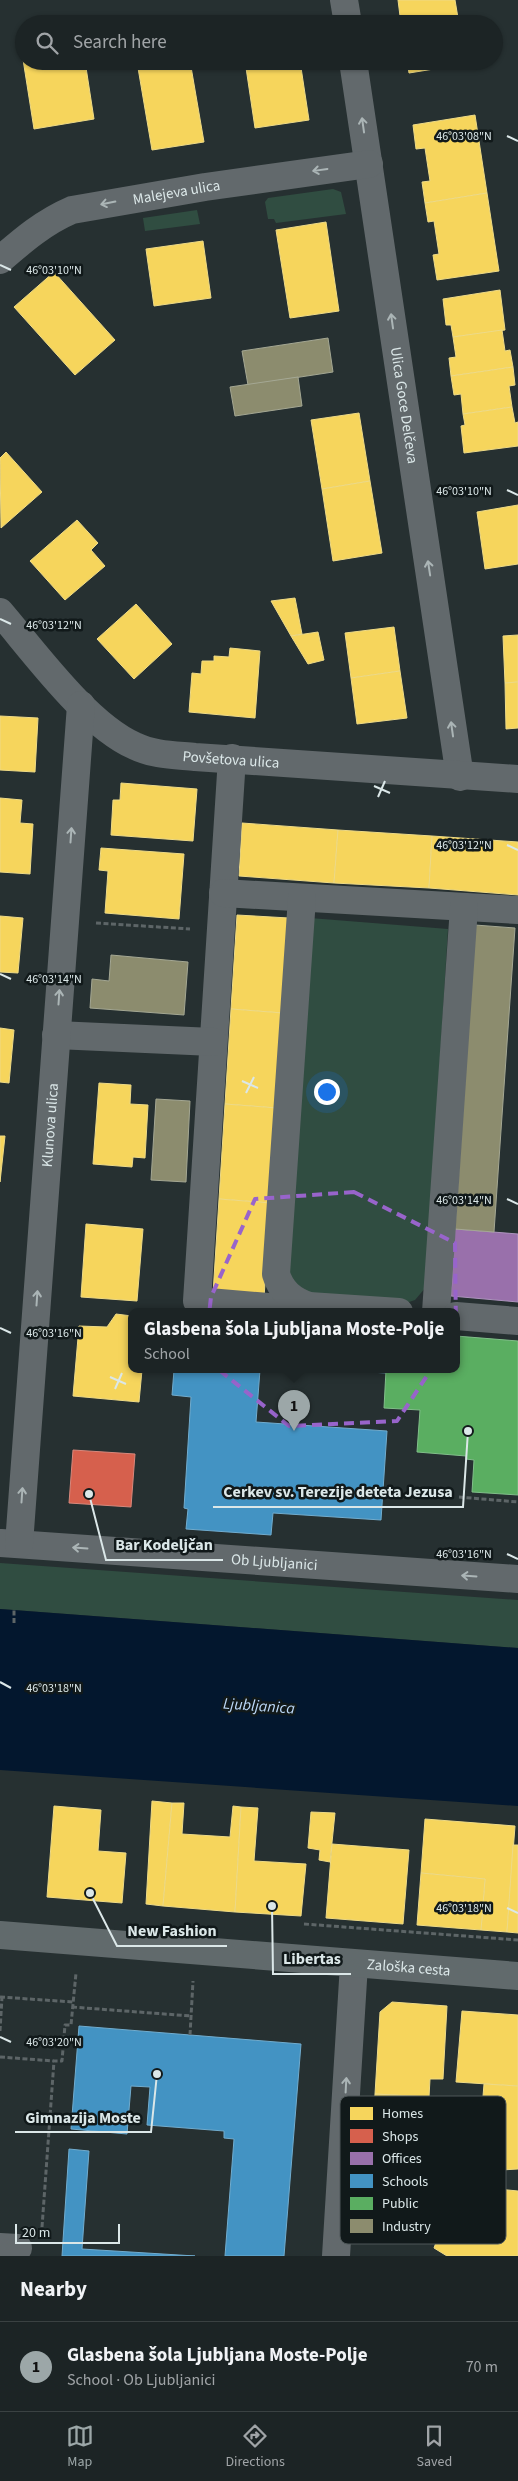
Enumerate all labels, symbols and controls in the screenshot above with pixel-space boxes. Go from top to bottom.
search box [15,15,503,70]
icon: search [33,29,61,57]
text: Search here [73,29,167,56]
one-way arrow [358,118,368,134]
text: 46°03'08"N [436,128,492,145]
one-way arrow [313,165,329,175]
street label: Malejeva ulica [131,174,221,210]
one-way arrow [100,198,116,208]
text: 46°03'10"N [26,262,82,279]
one-way arrow [386,313,396,329]
street label: Ulica Goce Delčeva [385,345,424,465]
text: 46°03'10"N [436,483,492,500]
one-way arrow [423,560,433,576]
text: 46°03'12"N [26,617,82,634]
one-way arrow [447,721,457,737]
street label: Povšetova ulica [182,745,280,773]
one-way arrow [67,827,76,843]
text: 46°03'12"N [436,837,492,854]
text: 46°03'14"N [26,971,82,988]
one-way arrow [55,989,64,1005]
your location [314,1079,340,1105]
street label: Klunova ulica [36,1082,64,1168]
text: 46°03'14"N [436,1192,492,1209]
one-way arrow [32,1291,41,1307]
popup [128,1308,460,1373]
text: Glasbena šola Ljubljana Moste-Polje [144,1316,444,1343]
text: 46°03'16"N [26,1325,82,1342]
text: School [144,1343,190,1365]
pin: 1 [278,1390,310,1431]
callout: Cerkev sv. Terezije deteta Jezusa [213,1476,463,1507]
text: Cerkev sv. Terezije deteta Jezusa [223,1481,453,1503]
one-way arrow [18,1488,27,1504]
callout: Bar Kodeljčan [106,1529,223,1560]
text: Bar Kodeljčan [115,1534,213,1556]
one-way arrow [73,1544,89,1553]
text: 46°03'16"N [436,1546,492,1563]
street label: Ob Ljubljanici [230,1549,318,1576]
one-way arrow [462,1571,478,1580]
text: 46°03'18"N [26,1680,82,1697]
water label: Ljubljanica [222,1693,296,1720]
text: 46°03'18"N [436,1900,492,1917]
callout: New Fashion [117,1915,227,1946]
text: New Fashion [127,1920,217,1942]
callout: Libertas [273,1943,351,1974]
text: Libertas [283,1948,341,1970]
street label: Zaloška cesta [366,1954,451,1981]
text: 46°03'20"N [26,2034,82,2051]
one-way arrow [342,2077,351,2093]
legend [340,2096,506,2244]
callout: Gimnazija Moste [15,2101,151,2132]
text: Homes [382,2104,423,2124]
text: Gimnazija Moste [25,2107,141,2129]
text: Shops [382,2127,418,2147]
text: Offices [382,2149,422,2169]
text: Schools [382,2172,428,2192]
text: Public [382,2194,419,2214]
text: Industry [382,2217,431,2237]
scale bar [15,2221,120,2244]
text: 20 m [22,2223,50,2243]
text: Nearby [20,2274,87,2304]
text: Glasbena šola Ljubljana Moste-Polje [67,2342,368,2369]
text: 1 [32,2356,40,2378]
text: 70 m [466,2356,498,2378]
text: School · Ob Ljubljanici [67,2369,215,2391]
tab: Map [66,2422,94,2472]
tab: Directions [226,2422,285,2472]
tab: Saved [416,2422,452,2472]

